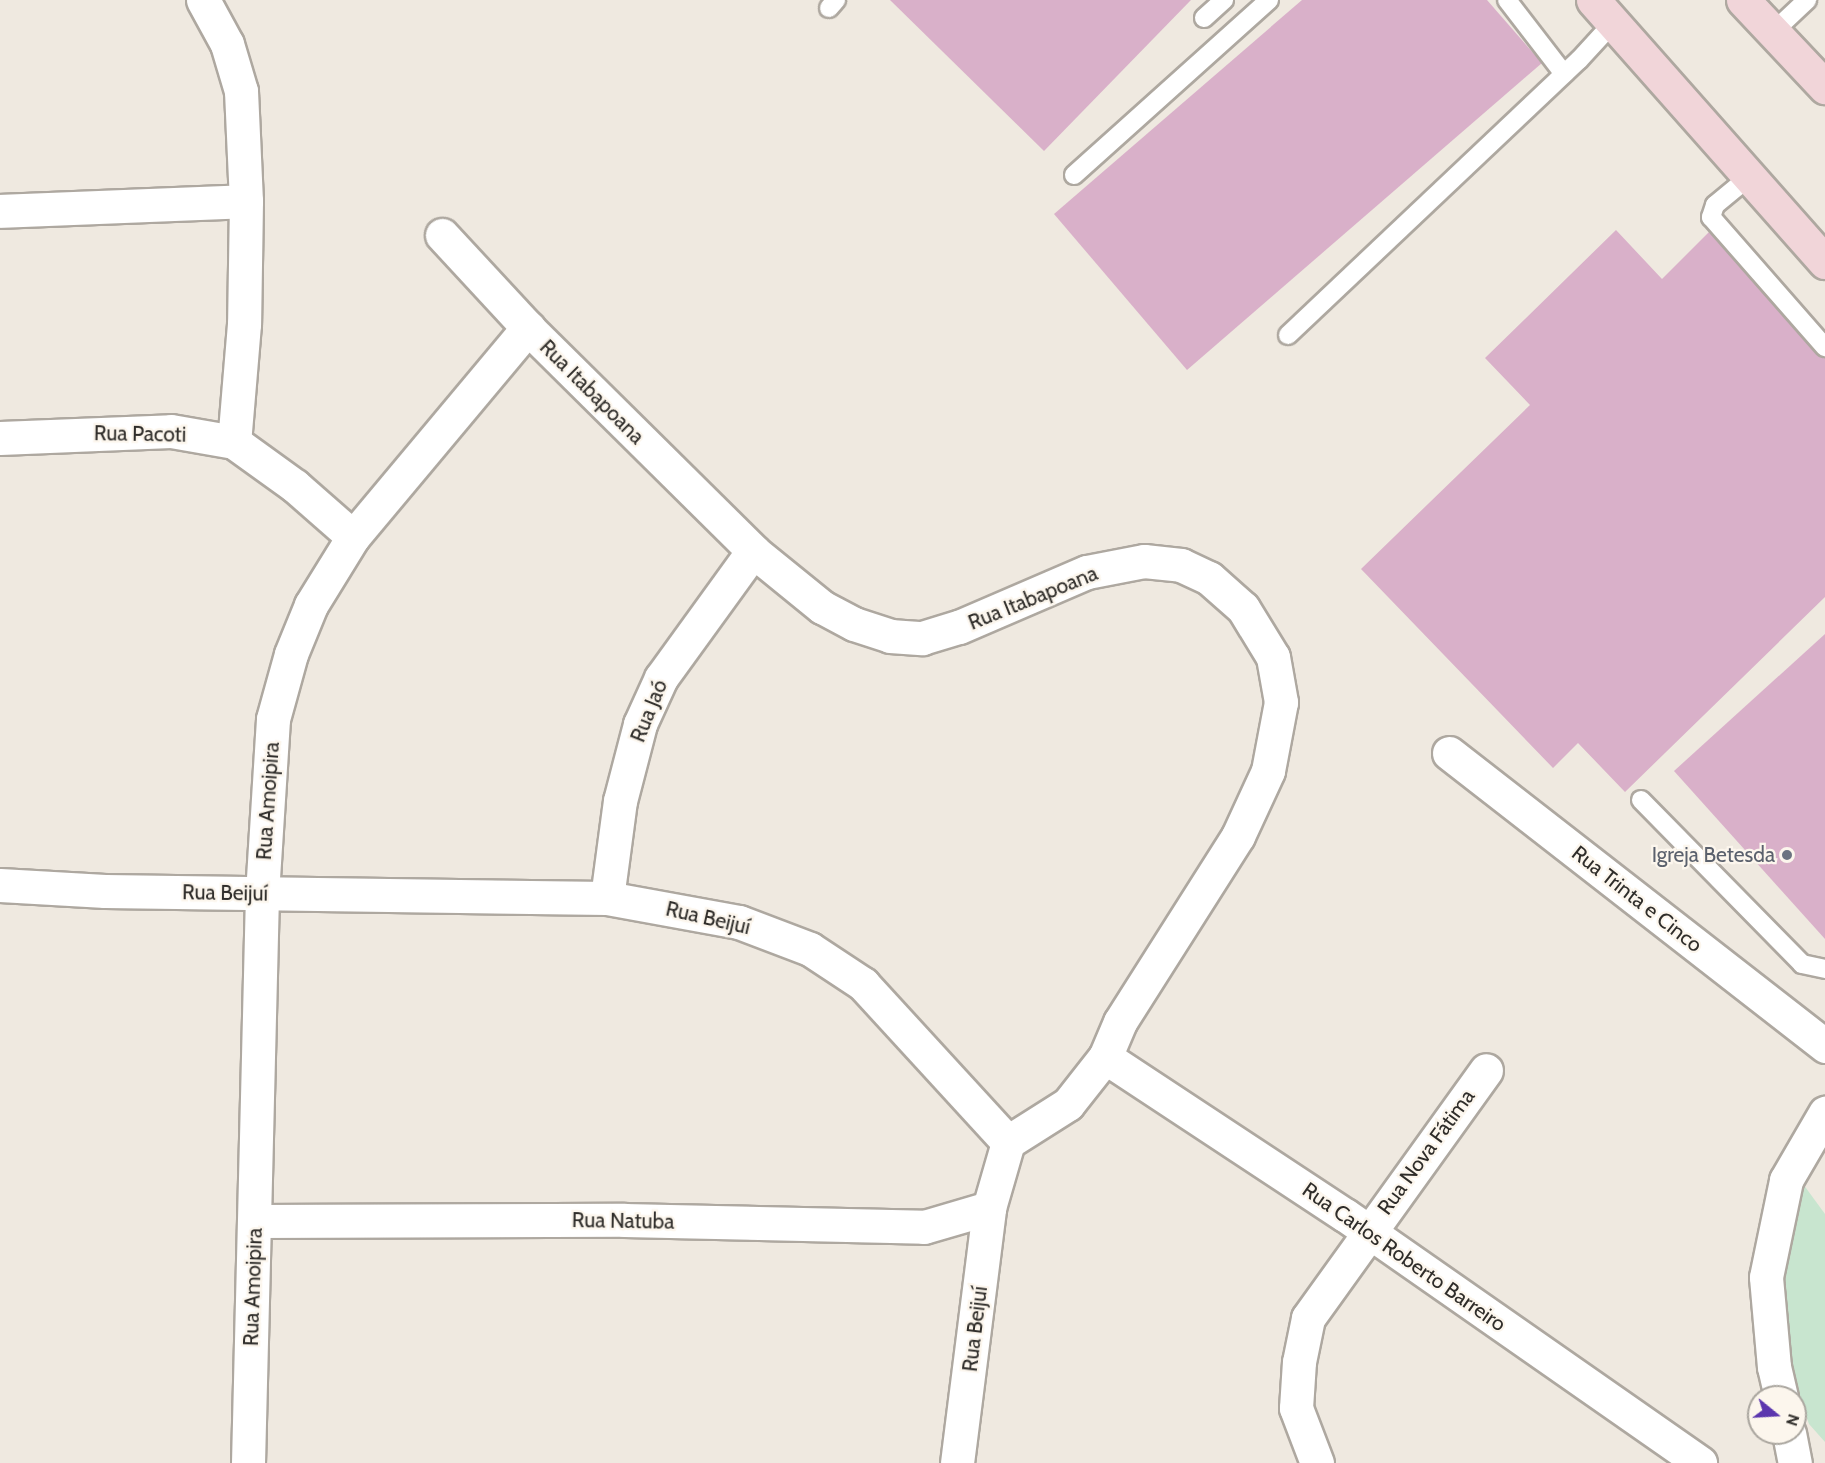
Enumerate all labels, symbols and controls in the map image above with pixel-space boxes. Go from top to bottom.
street label: Rua Itabapoana [535,335,649,449]
street label: Rua Pacoti [94,421,186,447]
street label: Rua Itabapoana [965,561,1101,635]
street label: Rua Jaó [625,676,673,746]
street label: Rua Amoipira [251,741,285,861]
street label: Rua Trinta e Cinco [1567,840,1707,958]
place label: Igreja Betesda [1652,842,1775,868]
marker: Igreja Betesda [1780,848,1794,862]
street label: Rua Beijuí [182,880,268,906]
street label: Rua Beijuí [663,896,753,940]
street label: Rua Nova Fátima [1372,1084,1480,1220]
street label: Rua Carlos Roberto Barreiro [1297,1177,1511,1337]
street label: Rua Natuba [572,1208,674,1234]
street label: Rua Amoipira [238,1227,268,1347]
street label: Rua Beijuí [957,1285,993,1373]
north arrow [1747,1385,1807,1445]
text: N [1782,1412,1803,1428]

